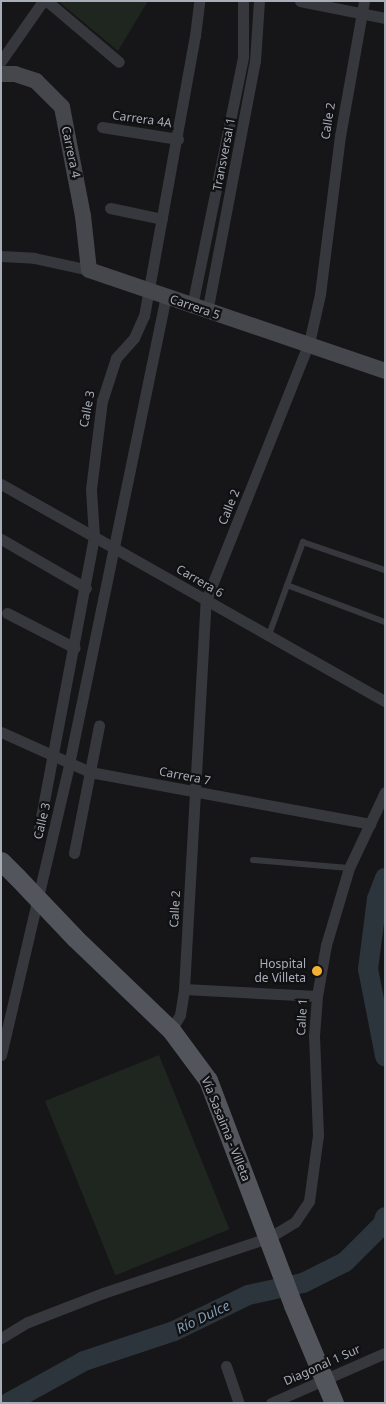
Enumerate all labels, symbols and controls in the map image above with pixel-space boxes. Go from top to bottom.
street label: Calle 2 [318,101,338,141]
street label: Carrera 4A [111,108,173,130]
street label: Transversal 1 [210,116,238,192]
street label: Carrera 4 [59,125,83,179]
street label: Carrera 5 [168,292,222,322]
street label: Calle 3 [76,389,98,429]
street label: Calle 2 [215,487,243,527]
street label: Carrera 6 [174,562,226,600]
street label: Carrera 7 [158,764,212,788]
street label: Calle 3 [31,801,53,841]
street label: Calle 2 [167,890,183,928]
place label: Hospital de Villeta [254,957,306,985]
marker: Hospital de Villeta [310,964,324,978]
street label: Calle 1 [294,998,310,1036]
street label: Vía Sasaima - Villeta [198,1075,254,1183]
water label: Río Dulce [173,1297,233,1337]
street label: Diagonal 1 Sur [281,1342,363,1388]

